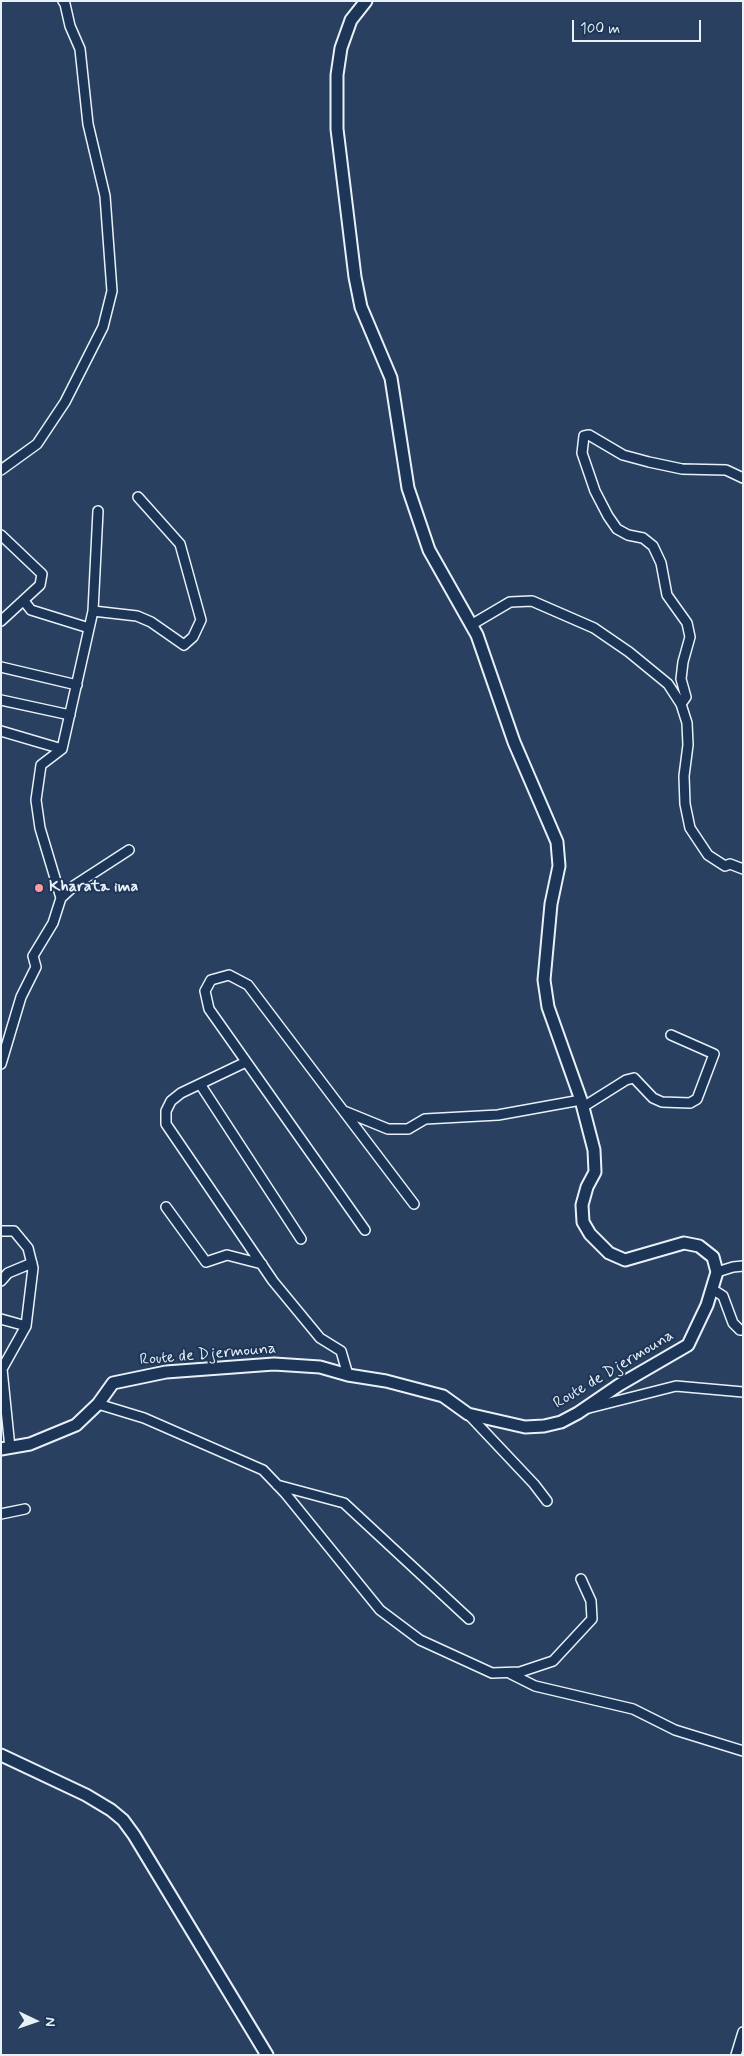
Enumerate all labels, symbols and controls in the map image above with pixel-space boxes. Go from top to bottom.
scale bar [574,10,703,42]
text: 100 m [580,19,620,39]
place label: Kharata ima [49,878,138,898]
marker: Kharata ima [33,882,45,894]
street label: Route de Djermouna [550,1327,678,1413]
street label: Route de Djermouna [139,1339,277,1371]
north arrow [10,1996,60,2046]
text: N [41,2017,59,2027]

